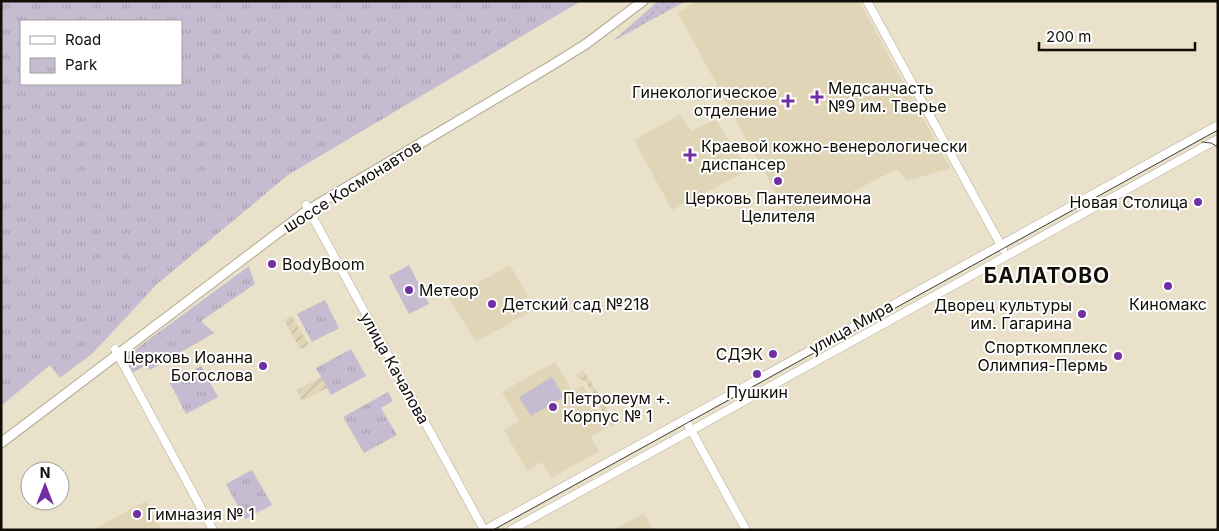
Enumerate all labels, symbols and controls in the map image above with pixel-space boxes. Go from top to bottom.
legend [20,20,182,85]
scale bar [1039,20,1195,52]
text: 200 m [1046,27,1091,46]
text: Road [65,30,101,49]
text: Park [65,55,98,74]
place label: Медсанчасть №9 им. Тверье [828,78,947,116]
place label: Гинекологическое отделение [632,82,777,120]
marker: Медсанчасть №9 им. Тверье [810,90,824,104]
marker: Гинекологическое отделение [781,94,795,108]
street label: шоссе Космонавтов [279,135,425,237]
place label: Краевой кожно-венерологически диспансер [701,136,967,174]
marker: Краевой кожно-венерологически диспансер [683,148,697,162]
marker: Церковь Пантелеимона Целителя [772,175,784,187]
place label: Церковь Пантелеимона Целителя [685,188,871,226]
place label: Новая Столица [1069,192,1188,212]
marker: Новая Столица [1192,196,1204,208]
place label: BodyBoom [282,254,365,274]
marker: BodyBoom [266,258,278,270]
district label: БАЛАТОВО [984,263,1110,288]
place label: Метеор [419,280,479,300]
marker: Киномакс [1162,280,1174,292]
marker: Метеор [403,284,415,296]
place label: Детский сад №218 [502,294,649,314]
place label: Киномакс [1129,294,1207,314]
place label: Дворец культуры им. Гагарина [934,295,1072,333]
street label: улица Мира [806,296,896,358]
marker: Детский сад №218 [486,298,498,310]
marker: Дворец культуры им. Гагарина [1076,308,1088,320]
street label: улица Качалова [356,309,434,427]
place label: Спорткомплекс Олимпия-Пермь [977,337,1108,375]
place label: СДЭК [716,344,763,364]
place label: Церковь Иоанна Богослова [123,347,253,385]
marker: СДЭК [767,348,779,360]
marker: Спорткомплекс Олимпия-Пермь [1112,350,1124,362]
marker: Церковь Иоанна Богослова [257,360,269,372]
marker: Пушкин [751,368,763,380]
place label: Пушкин [726,382,788,402]
place label: Петролеум +. Корпус № 1 [563,388,671,426]
marker: Петролеум +. Корпус № 1 [547,401,559,413]
north arrow [20,461,70,511]
text: N [40,464,50,481]
place label: Гимназия № 1 [147,504,255,524]
marker: Гимназия № 1 [131,508,143,520]

